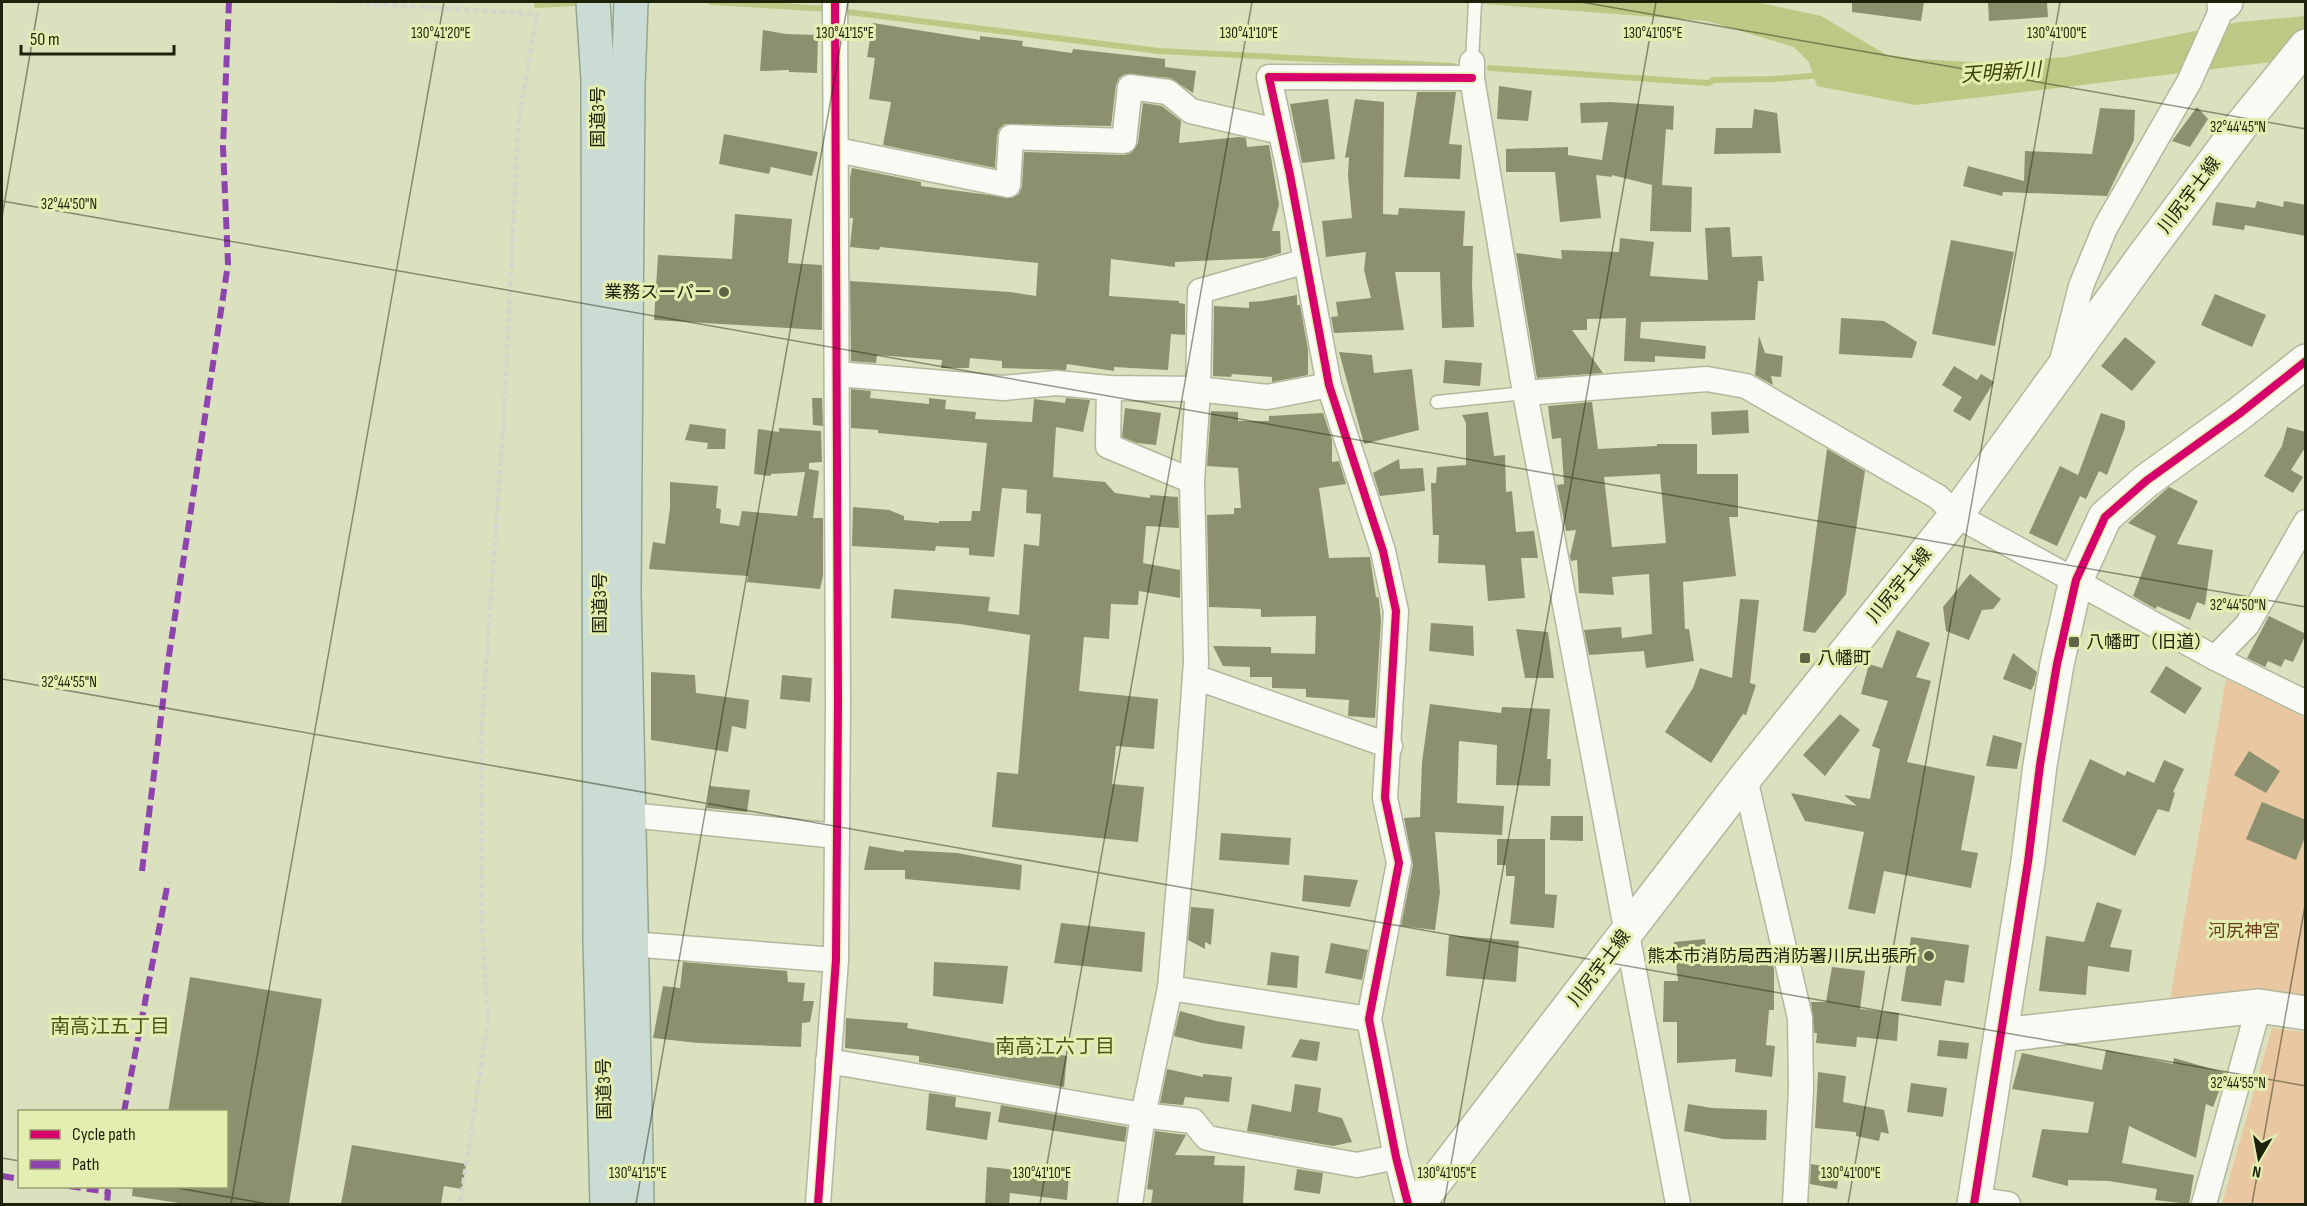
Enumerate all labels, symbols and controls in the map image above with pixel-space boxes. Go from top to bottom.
scale bar [21,18,174,56]
text: 130°41'20"E [411,24,471,43]
text: 130°41'15"E [816,24,874,43]
text: 130°41'10"E [1220,24,1278,43]
text: 130°41'05"E [1623,24,1683,43]
text: 130°41'00"E [2027,24,2087,43]
text: 50 m [30,29,60,50]
water label: 天明新川 [1960,58,2044,88]
street label: 国道3号 [588,86,609,148]
text: 32°44'45"N [2210,118,2266,137]
street label: 川尻宇土線 [2154,153,2225,238]
text: 32°44'50"N [41,195,97,214]
place label: 業務スーパー [604,282,712,303]
marker: 業務スーパー [717,285,731,299]
street label: 川尻宇土線 [1863,544,1936,627]
street label: 国道3号 [590,572,611,634]
text: 32°44'50"N [2210,596,2266,615]
place label: 八幡町（旧道） [2086,632,2212,653]
marker: 八幡町（旧道） [2067,635,2081,649]
place label: 八幡町 [1817,648,1871,669]
marker: 八幡町 [1798,651,1812,665]
text: 32°44'55"N [41,673,97,692]
park label: 河尻神宮 [2208,921,2280,942]
street label: 川尻宇土線 [1564,926,1635,1011]
place label: 熊本市消防局西消防署川尻出張所 [1647,946,1917,967]
marker: 熊本市消防局西消防署川尻出張所 [1922,949,1936,963]
district label: 南高江五丁目 [50,1015,170,1039]
district label: 南高江六丁目 [995,1035,1115,1059]
street label: 国道3号 [593,1058,616,1120]
text: 32°44'55"N [2210,1074,2266,1093]
legend [18,1110,228,1188]
text: Cycle path [72,1124,136,1145]
north arrow [2229,1128,2289,1188]
text: Path [72,1154,100,1175]
text: N [2251,1161,2263,1181]
text: 130°41'15"E [609,1164,667,1183]
text: 130°41'10"E [1013,1164,1071,1183]
text: 130°41'05"E [1417,1164,1477,1183]
text: 130°41'00"E [1821,1164,1881,1183]

